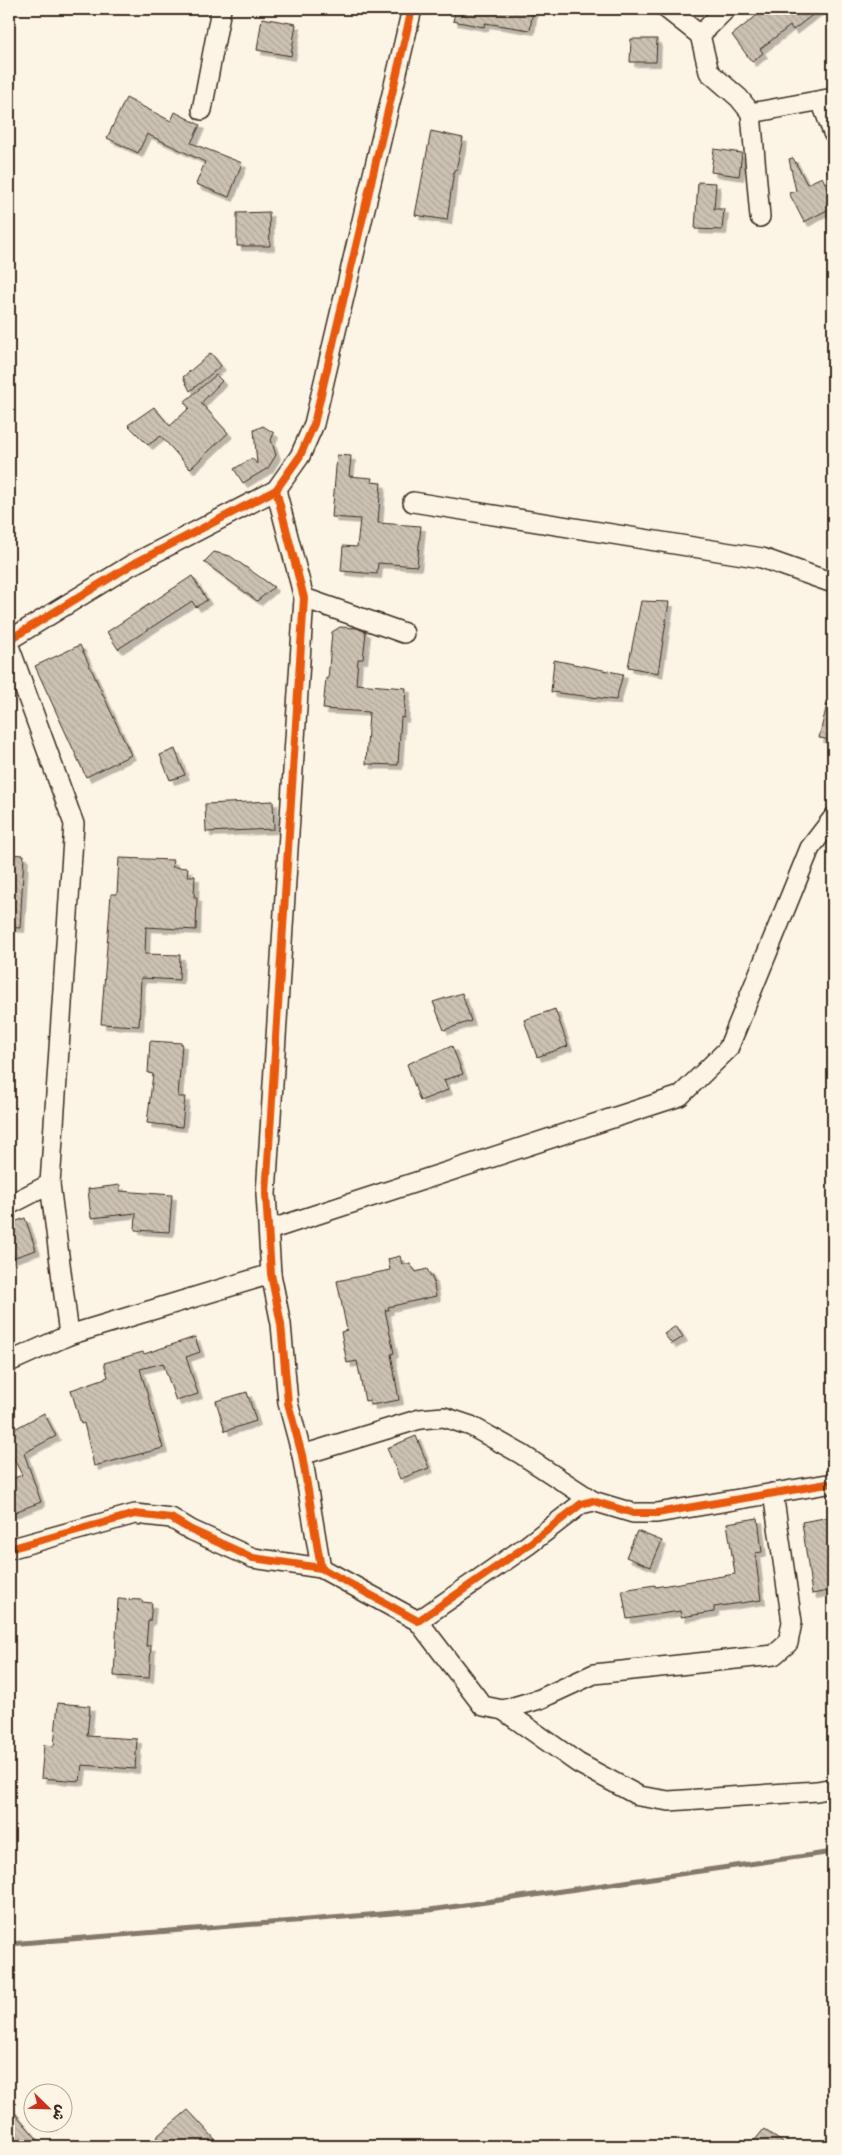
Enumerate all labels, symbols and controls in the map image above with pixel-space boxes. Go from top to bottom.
north arrow [22,2082,72,2132]
text: ش [48,2102,73,2124]

